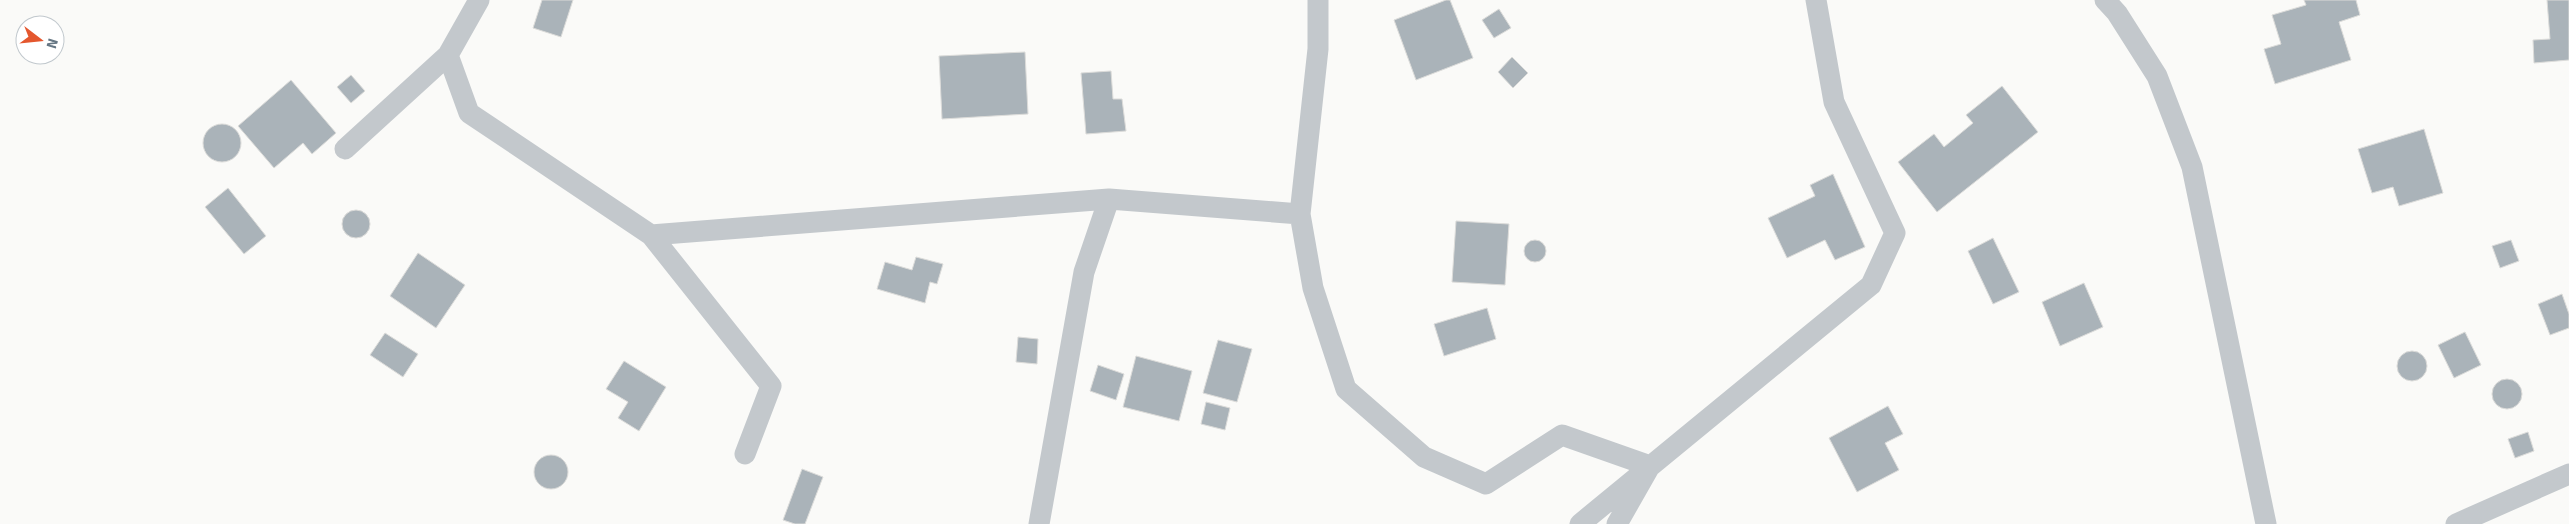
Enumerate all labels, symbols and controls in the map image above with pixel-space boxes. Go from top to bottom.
north arrow [15,15,65,65]
text: N [43,36,62,50]

